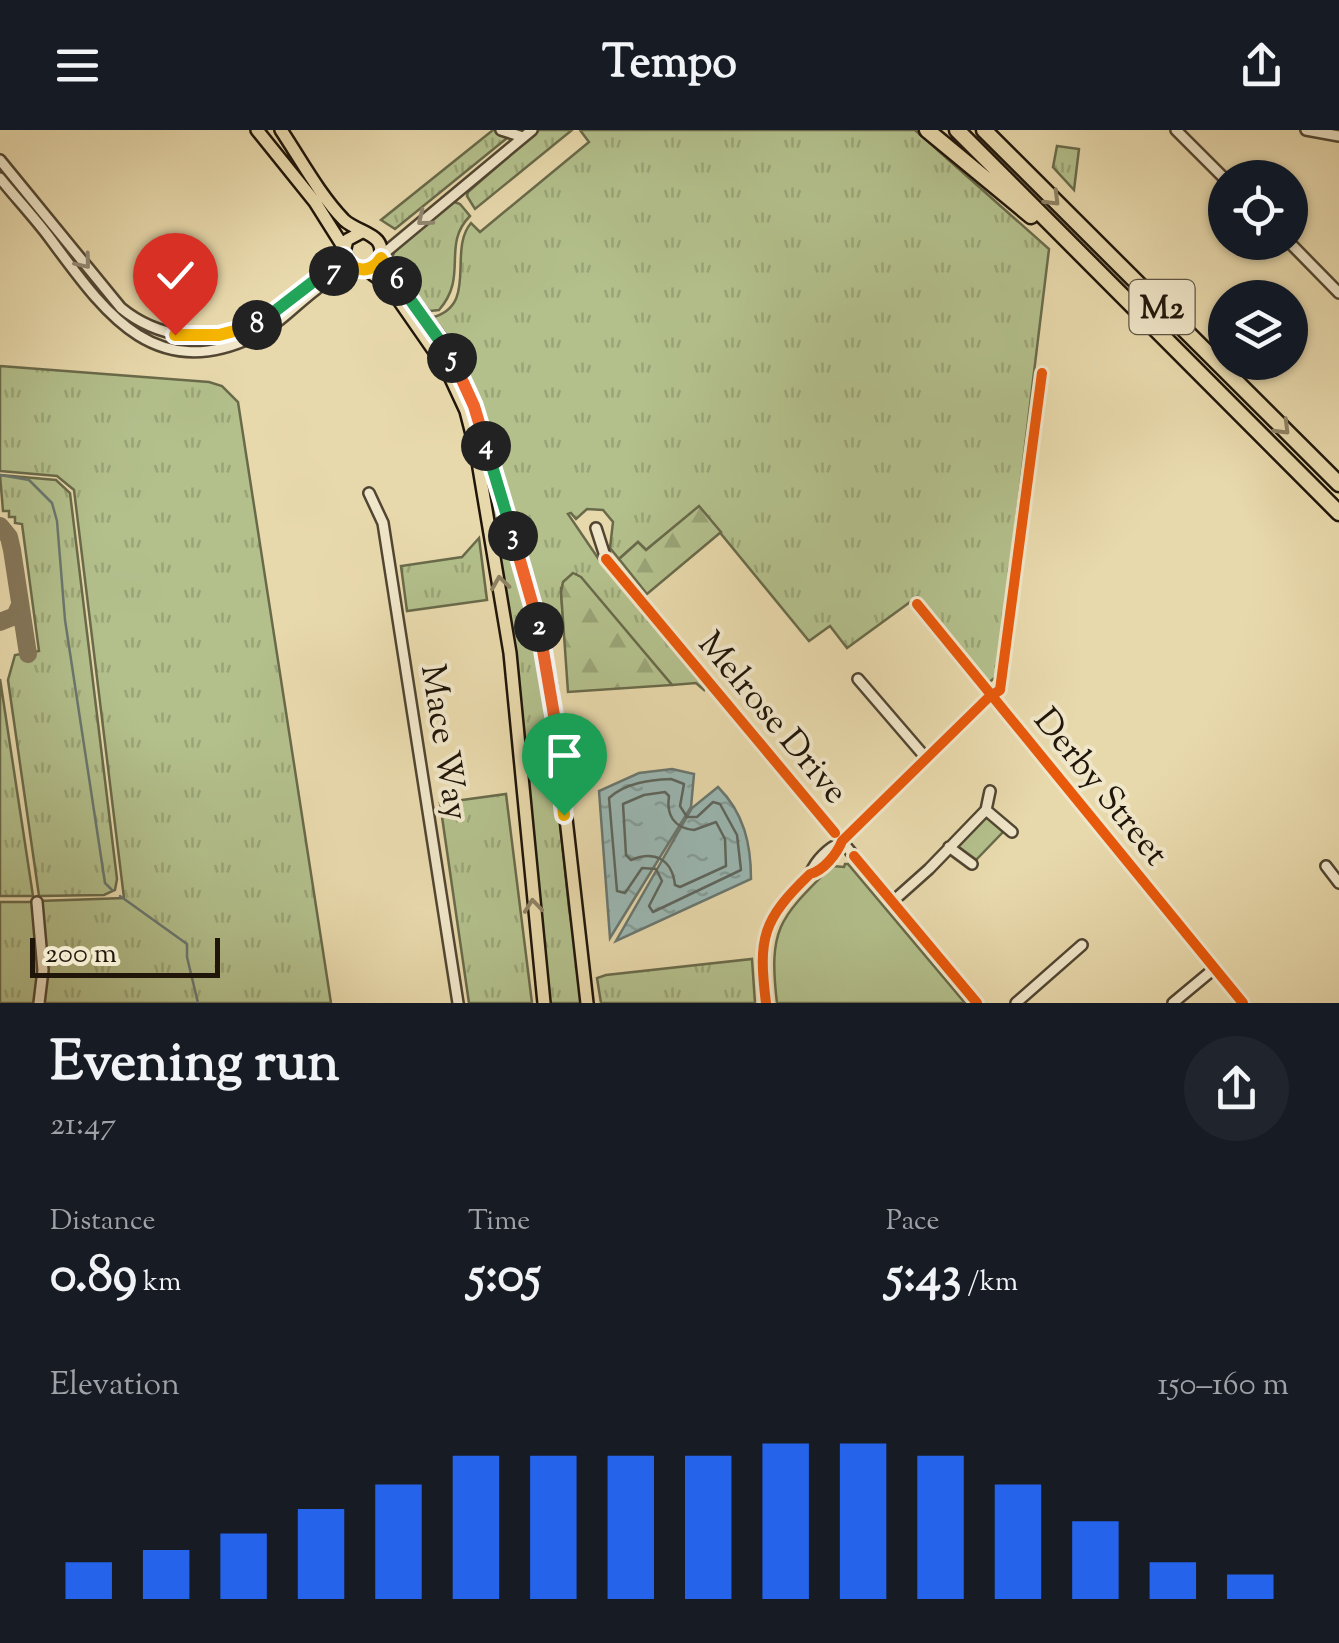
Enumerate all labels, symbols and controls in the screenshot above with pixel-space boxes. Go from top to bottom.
text: Tempo [602,33,737,98]
icon: menu [50,38,105,93]
icon: share [1234,38,1289,93]
map controls [1208,160,1308,380]
button: locate [1208,160,1308,260]
one-way arrow [1042,187,1060,205]
one-way arrow [417,207,435,225]
pin [133,233,218,336]
pin: 7 [309,246,359,296]
icon: check [148,248,203,303]
one-way arrow [72,251,90,269]
text: 7 [327,251,341,291]
pin: 6 [372,256,422,306]
text: 6 [390,261,404,301]
road number: M2 [1130,280,1194,334]
button: layers [1208,280,1308,380]
pin: 8 [232,300,282,350]
text: 8 [250,305,264,345]
pin: 5 [427,333,477,383]
text: 5 [447,338,457,378]
one-way arrow [1272,417,1290,435]
pin: 4 [461,421,511,471]
text: 4 [479,426,493,466]
pin: 3 [488,511,538,561]
text: 3 [507,516,519,556]
one-way arrow [491,575,512,591]
pin: 2 [514,602,564,652]
text: 2 [532,607,546,647]
street label: Melrose Drive [684,622,859,817]
street label: Mace Way [405,661,480,824]
street label: Derby Street [1020,698,1179,878]
pin [522,713,607,816]
icon: arrive [537,728,592,783]
one-way arrow [523,898,544,914]
scale bar [30,933,220,978]
text: 200 m [45,935,117,975]
text: Evening run [50,1026,339,1105]
button: share [1184,1036,1289,1141]
text: 21:47 [50,1103,116,1149]
text: Distance [50,1202,156,1242]
text: Time [468,1202,530,1242]
text: Pace [886,1202,940,1242]
text: 0.89 [50,1242,137,1314]
text: 5:05 [468,1242,541,1314]
text: 5:43 [886,1242,962,1314]
text: km [137,1263,181,1303]
text: /km [962,1263,1018,1303]
text: Elevation [50,1363,180,1409]
text: 150–160 m [1158,1363,1289,1409]

